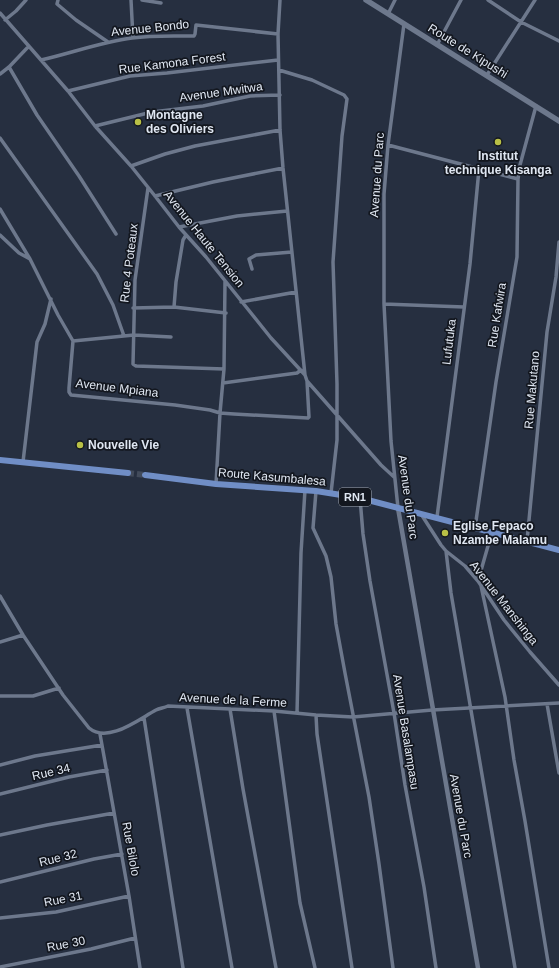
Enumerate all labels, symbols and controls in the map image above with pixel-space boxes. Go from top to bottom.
street label: Avenue Bondo [110,17,190,39]
street label: Route de Kipushi [426,21,510,81]
street label: Rue Kamona Forest [118,49,227,76]
street label: Avenue Mwitwa [179,79,264,105]
place label: Montagne des Oliviers [146,108,214,136]
marker: Montagne des Oliviers [133,117,143,127]
street label: Avenue du Parc [367,132,387,218]
marker: Institut technique Kisanga [493,137,503,147]
place label: Institut technique Kisanga [445,149,552,177]
street label: Avenue Haute Tension [161,188,247,290]
street label: Rue 4 Poteaux [117,223,141,303]
street label: Rue Kafwira [485,281,509,348]
street label: Lufutuka [439,318,459,366]
street label: Rue Makutano [522,350,542,429]
street label: Avenue Mpiana [75,376,159,400]
place label: Nouvelle Vie [88,438,159,452]
marker: Nouvelle Vie [75,440,85,450]
street label: Avenue du Parc [395,454,421,540]
street label: Route Kasumbalesa [218,465,327,489]
road number: RN1 [339,488,371,506]
place label: Eglise Fepaco Nzambe Malamu [453,519,547,547]
marker: Eglise Fepaco Nzambe Malamu [440,528,450,538]
street label: Avenue Manshinga [467,558,541,648]
street label: Avenue Basalampasu [390,673,422,791]
street label: Avenue de la Ferme [179,690,288,710]
street label: Rue 34 [31,761,72,783]
street label: Avenue du Parc [447,773,475,859]
street label: Rue Bilolo [119,821,143,877]
street label: Rue 32 [38,846,79,869]
street label: Rue 31 [43,888,84,910]
street label: Rue 30 [46,933,87,955]

